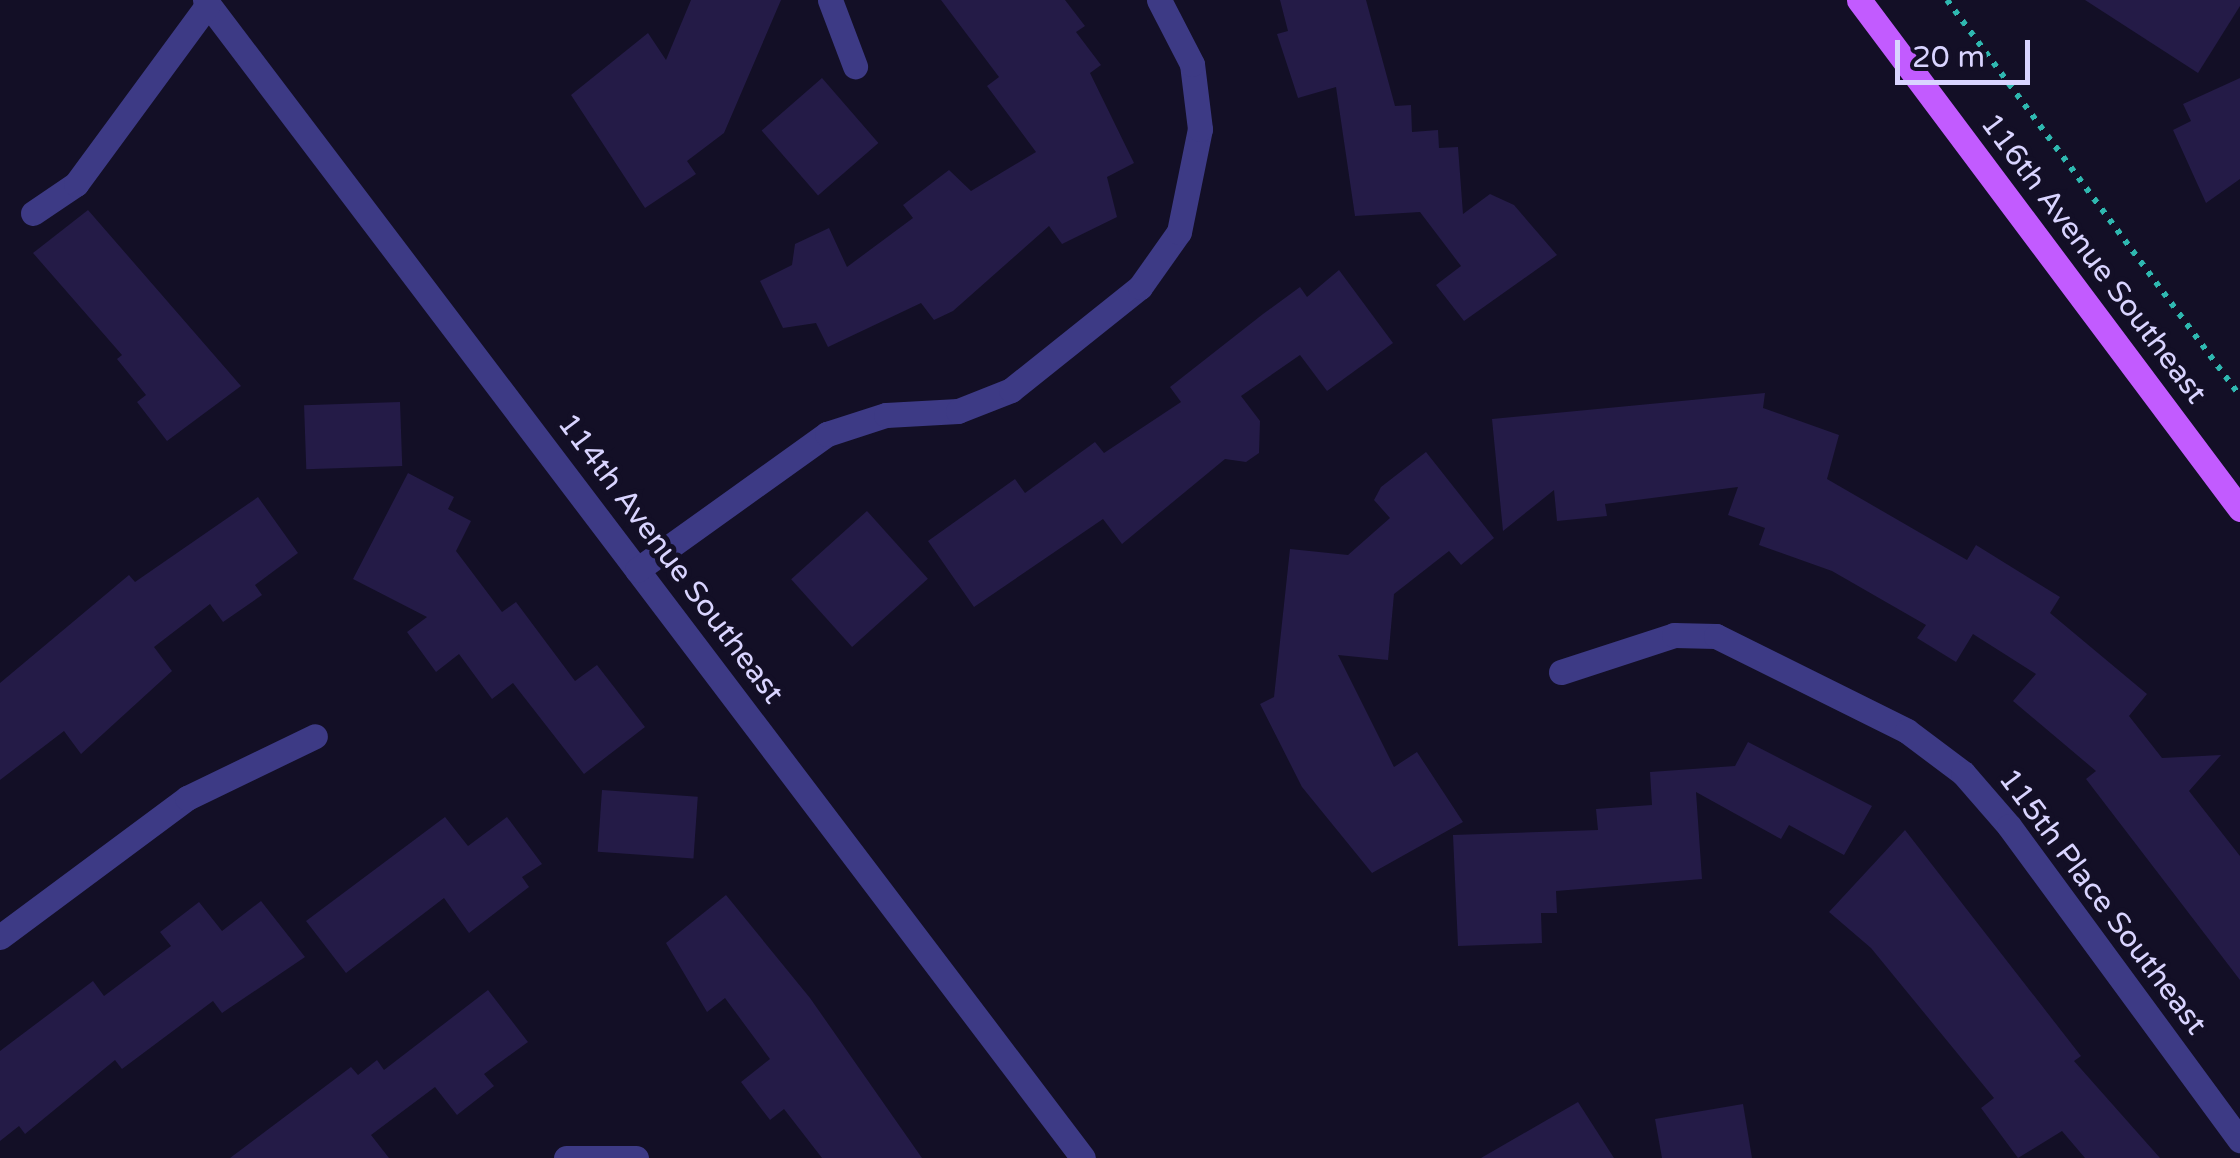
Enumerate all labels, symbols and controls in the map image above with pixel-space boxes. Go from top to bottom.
scale bar [1900,20,2035,82]
text: 20 m [1912,39,1985,76]
street label: 116th Avenue Southeast [1972,107,2214,411]
street label: 114th Avenue Southeast [549,407,791,711]
street label: 115th Place Southeast [1990,762,2214,1042]

